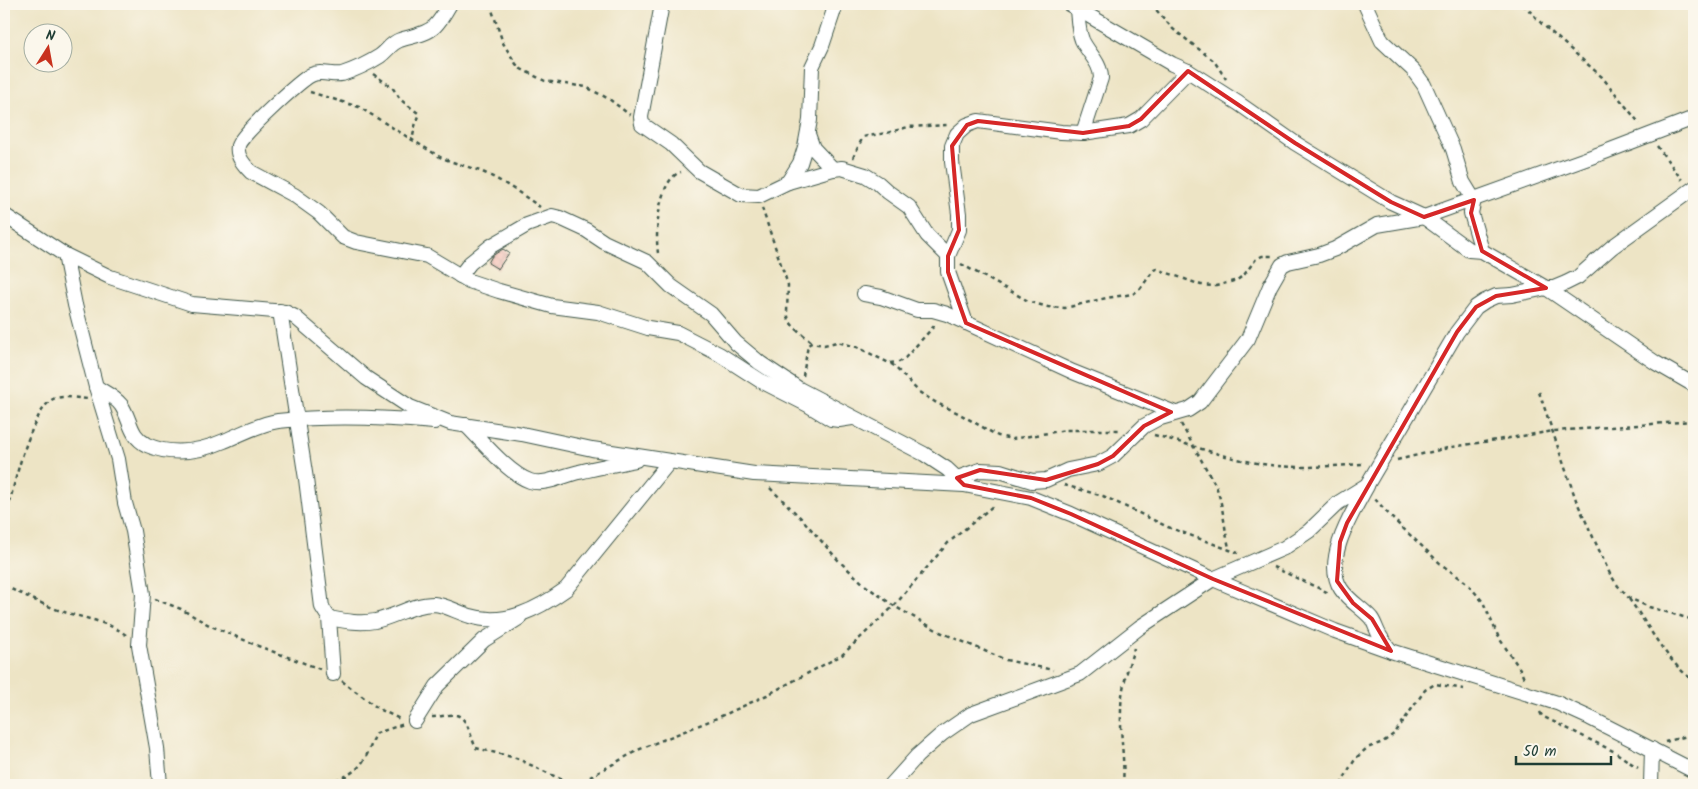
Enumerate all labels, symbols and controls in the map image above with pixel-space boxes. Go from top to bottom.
north arrow [22,22,72,72]
text: N [44,25,57,48]
scale bar [1516,734,1610,766]
text: 50 m [1523,740,1557,764]

